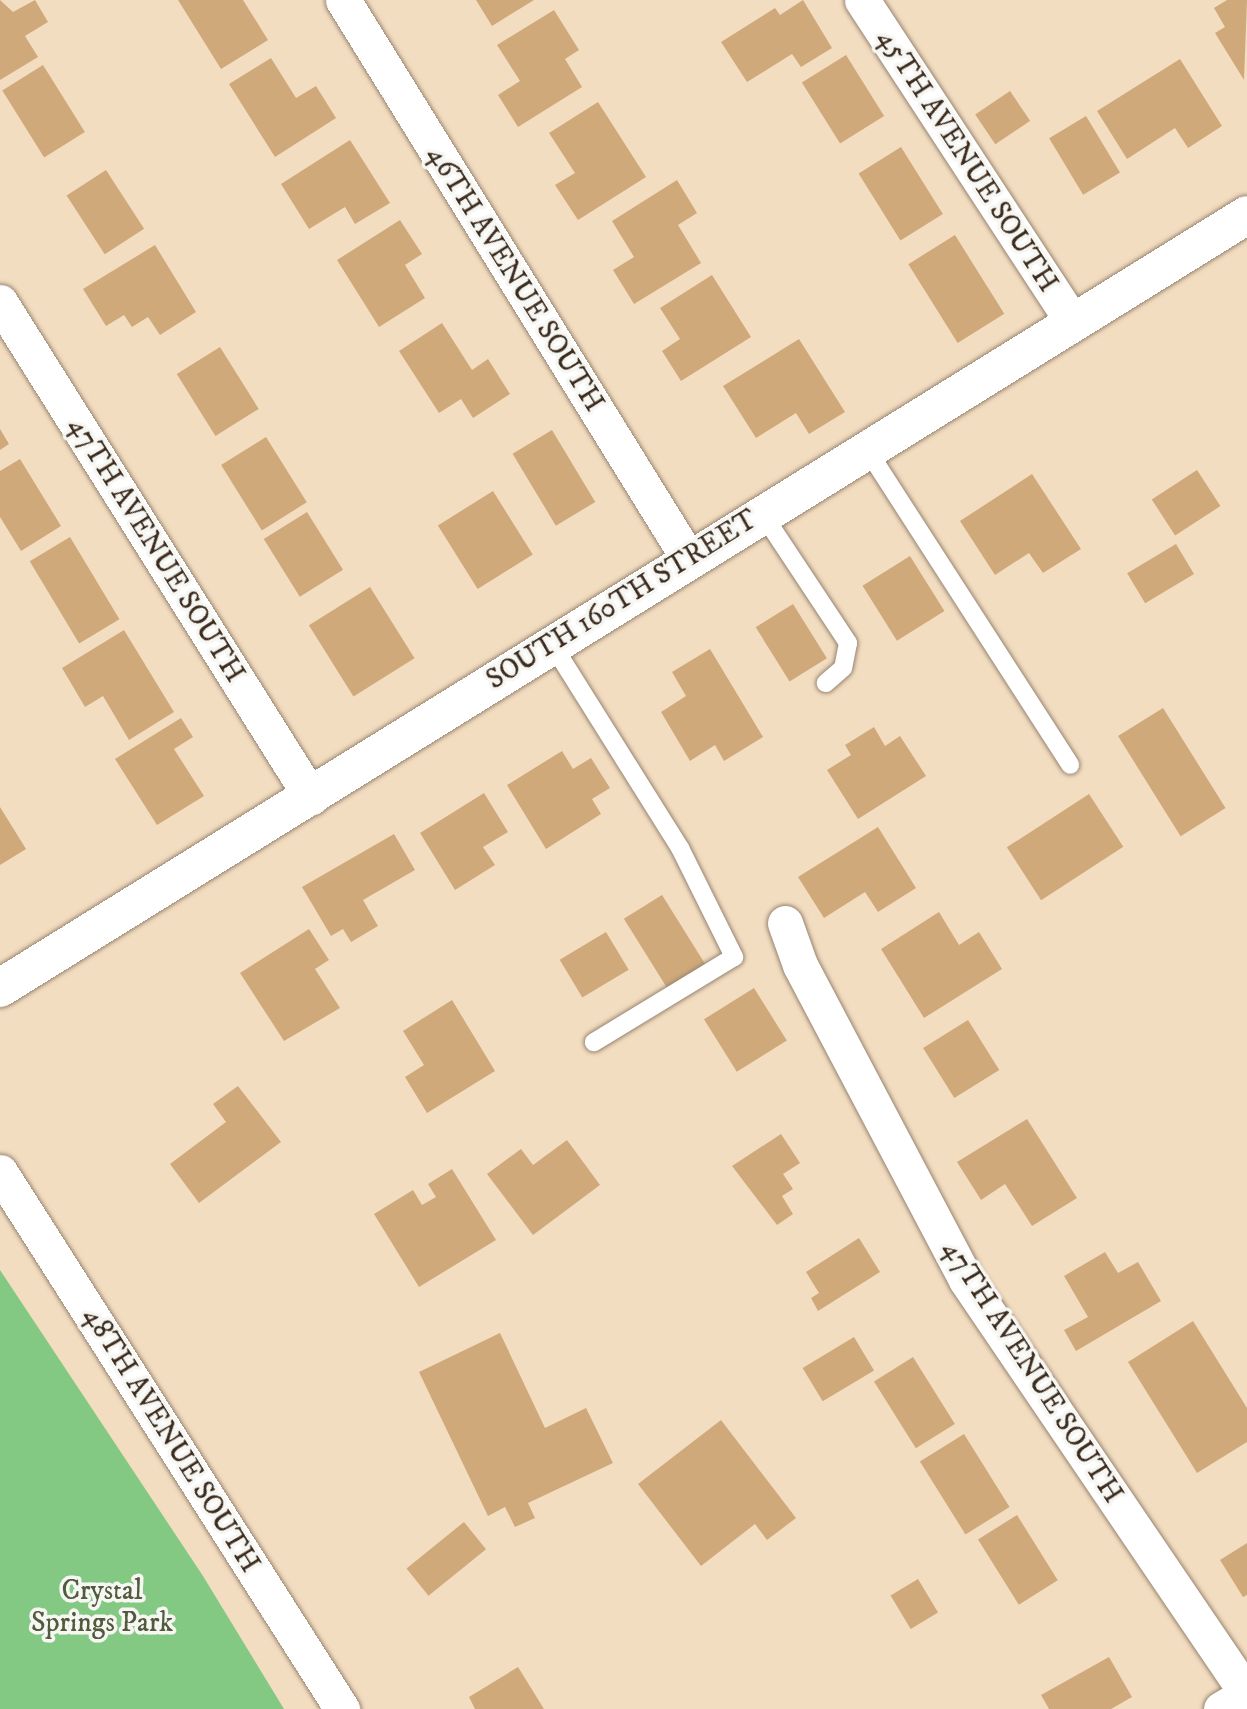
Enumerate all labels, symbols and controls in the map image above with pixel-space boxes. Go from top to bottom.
street label: 45TH AVENUE SOUTH [869,23,1065,299]
street label: 46TH AVENUE SOUTH [419,140,611,418]
street label: 47TH AVENUE SOUTH [61,411,251,689]
street label: SOUTH 160TH STREET [481,503,763,697]
street label: 47TH AVENUE SOUTH [934,1234,1130,1510]
street label: 48TH AVENUE SOUTH [75,1301,267,1579]
park label: Crystal Springs Park [31,1574,173,1640]

